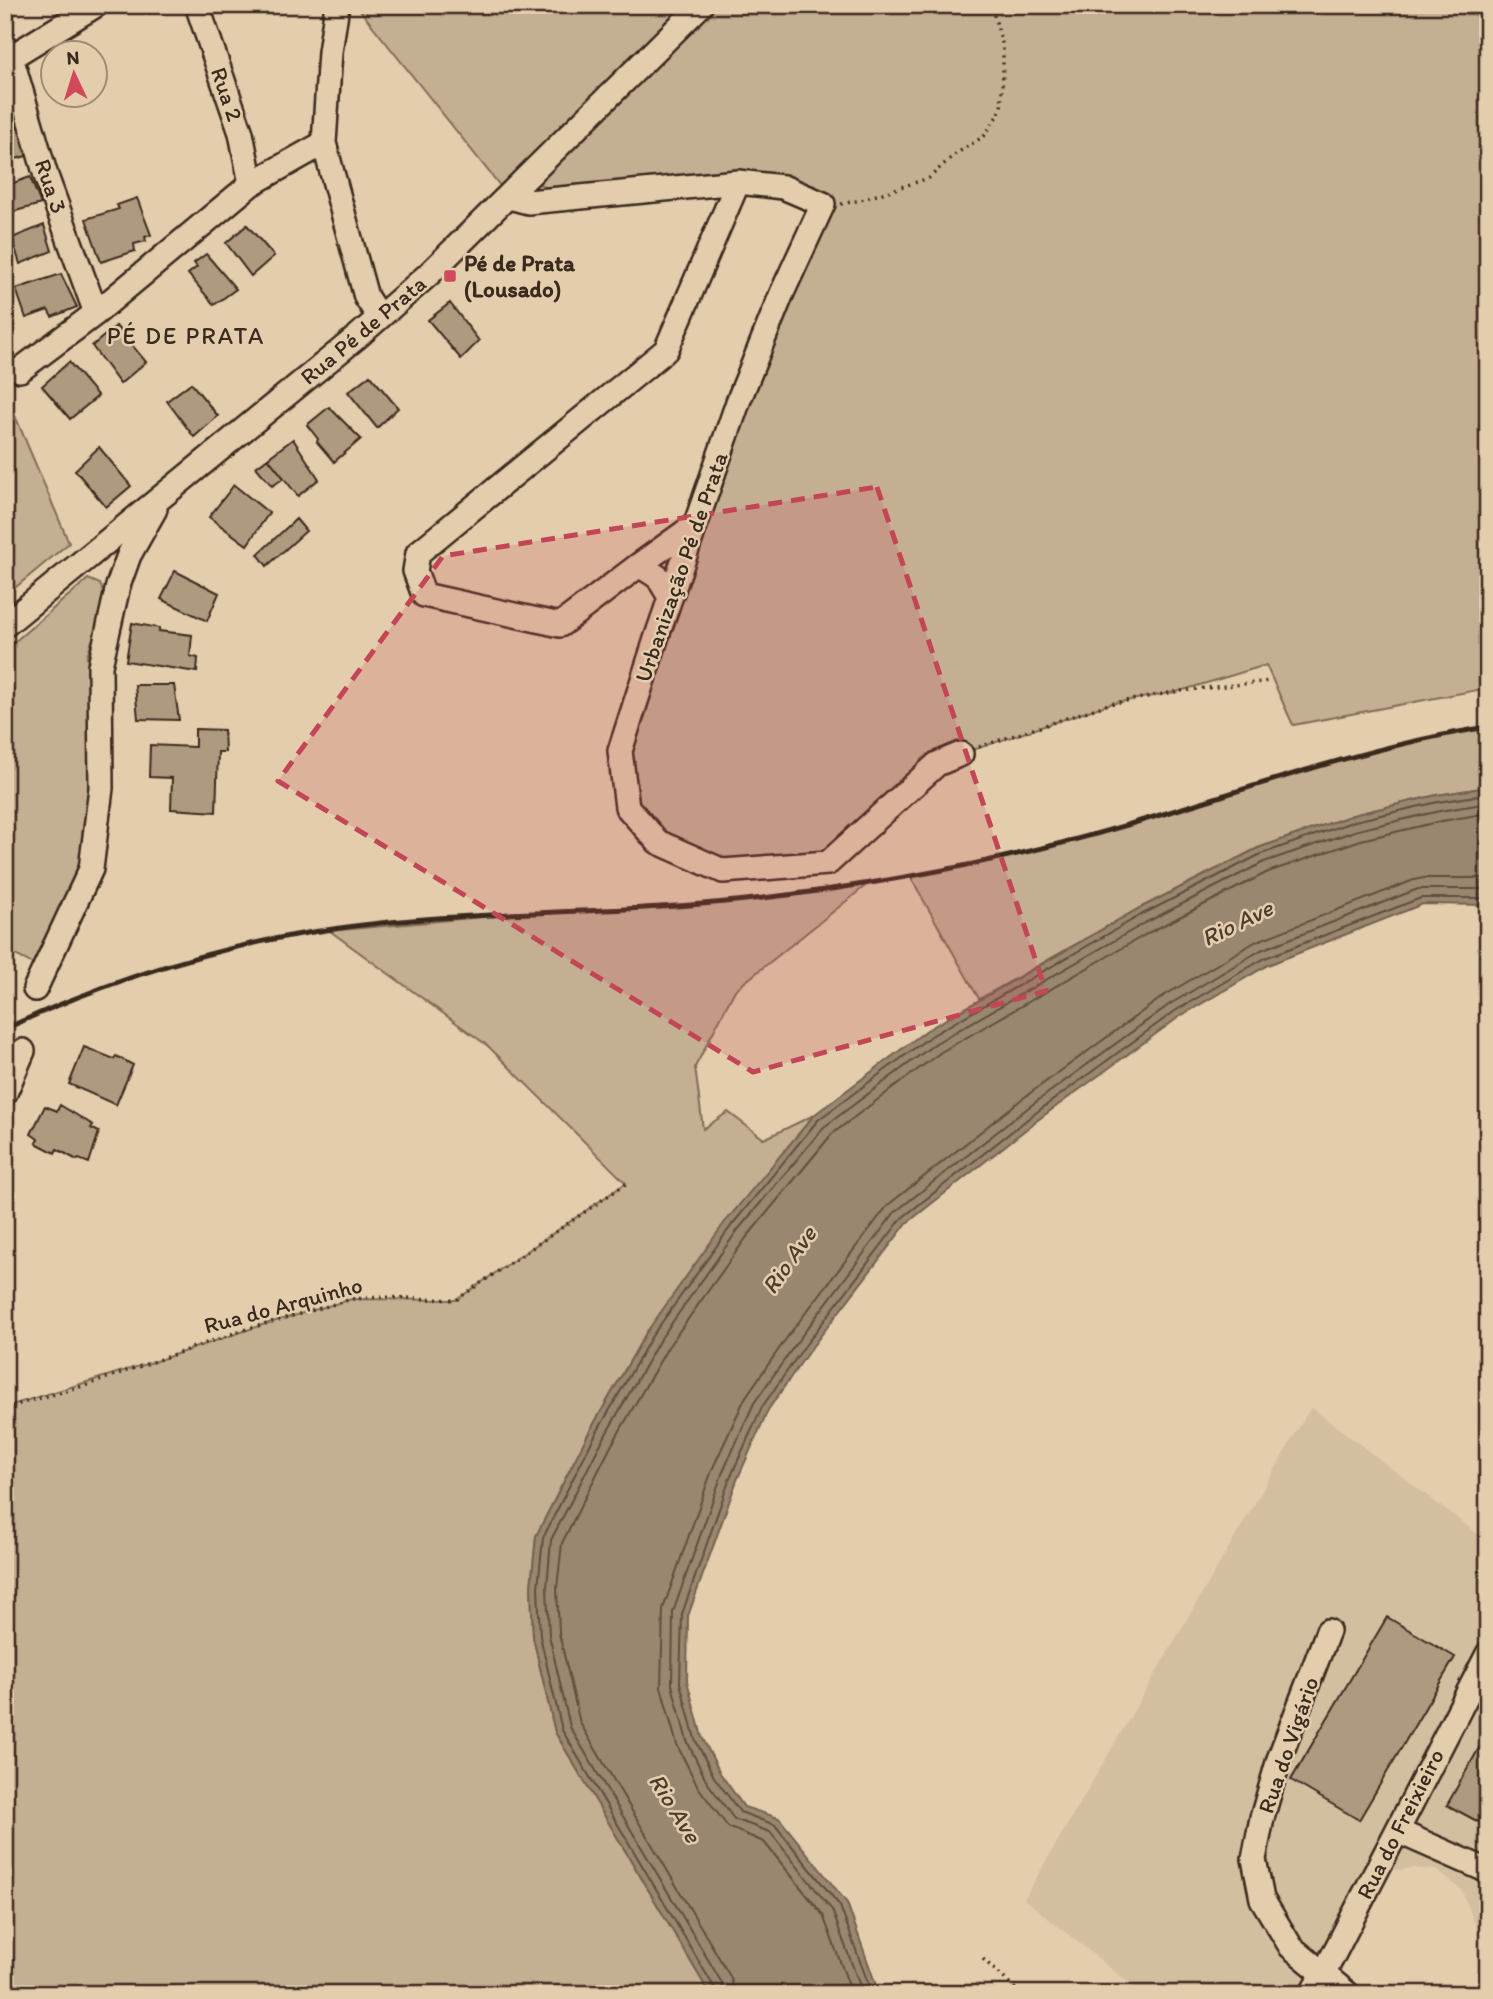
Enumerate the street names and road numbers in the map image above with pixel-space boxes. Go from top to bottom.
street label: Rua 2 [205,63,249,125]
street label: Rua 3 [29,155,73,217]
street label: Rua Pé de Prata [294,269,432,391]
street label: Urbanização Pé de Prata [628,448,734,686]
street label: Rua do Arquinho [201,1270,365,1340]
street label: Rua do Vigário [1252,1673,1324,1817]
street label: Rua do Freixieiro [1350,1744,1450,1904]

